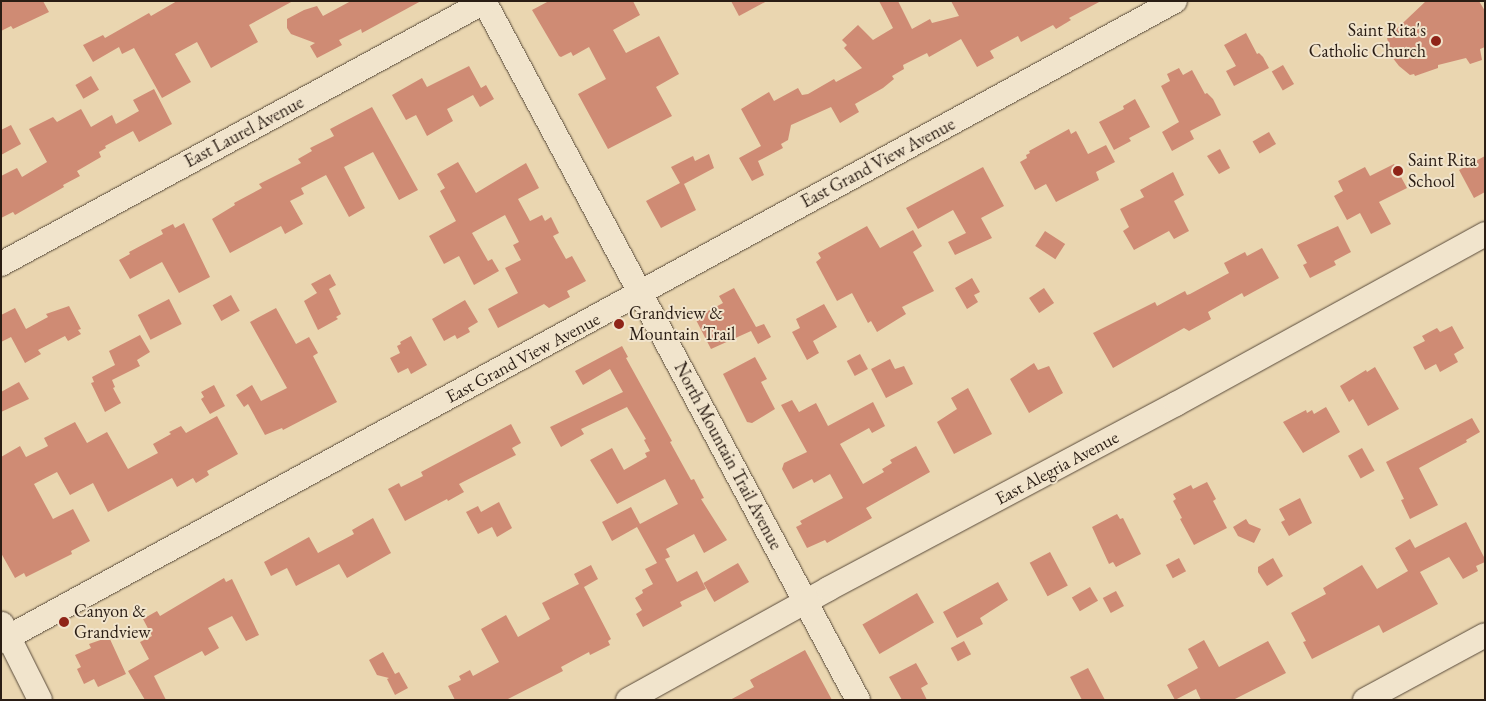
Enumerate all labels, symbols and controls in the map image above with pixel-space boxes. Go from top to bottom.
place label: Saint Rita's Catholic Church [1309,20,1426,62]
marker: Saint Rita's Catholic Church [1430,35,1442,47]
street label: East Laurel Avenue [181,92,307,172]
street label: East Grand View Avenue [797,113,959,213]
place label: Saint Rita School [1408,150,1477,192]
marker: Saint Rita School [1392,165,1404,177]
place label: Grandview & Mountain Trail [629,303,735,346]
street label: East Grand View Avenue [442,308,604,408]
marker: Grandview & Mountain Trail [613,318,625,330]
street label: North Mountain Trail Avenue [669,359,787,553]
street label: East Alegria Avenue [992,426,1122,510]
place label: Canyon & Grandview [74,601,151,644]
marker: Canyon & Grandview [58,616,70,628]

